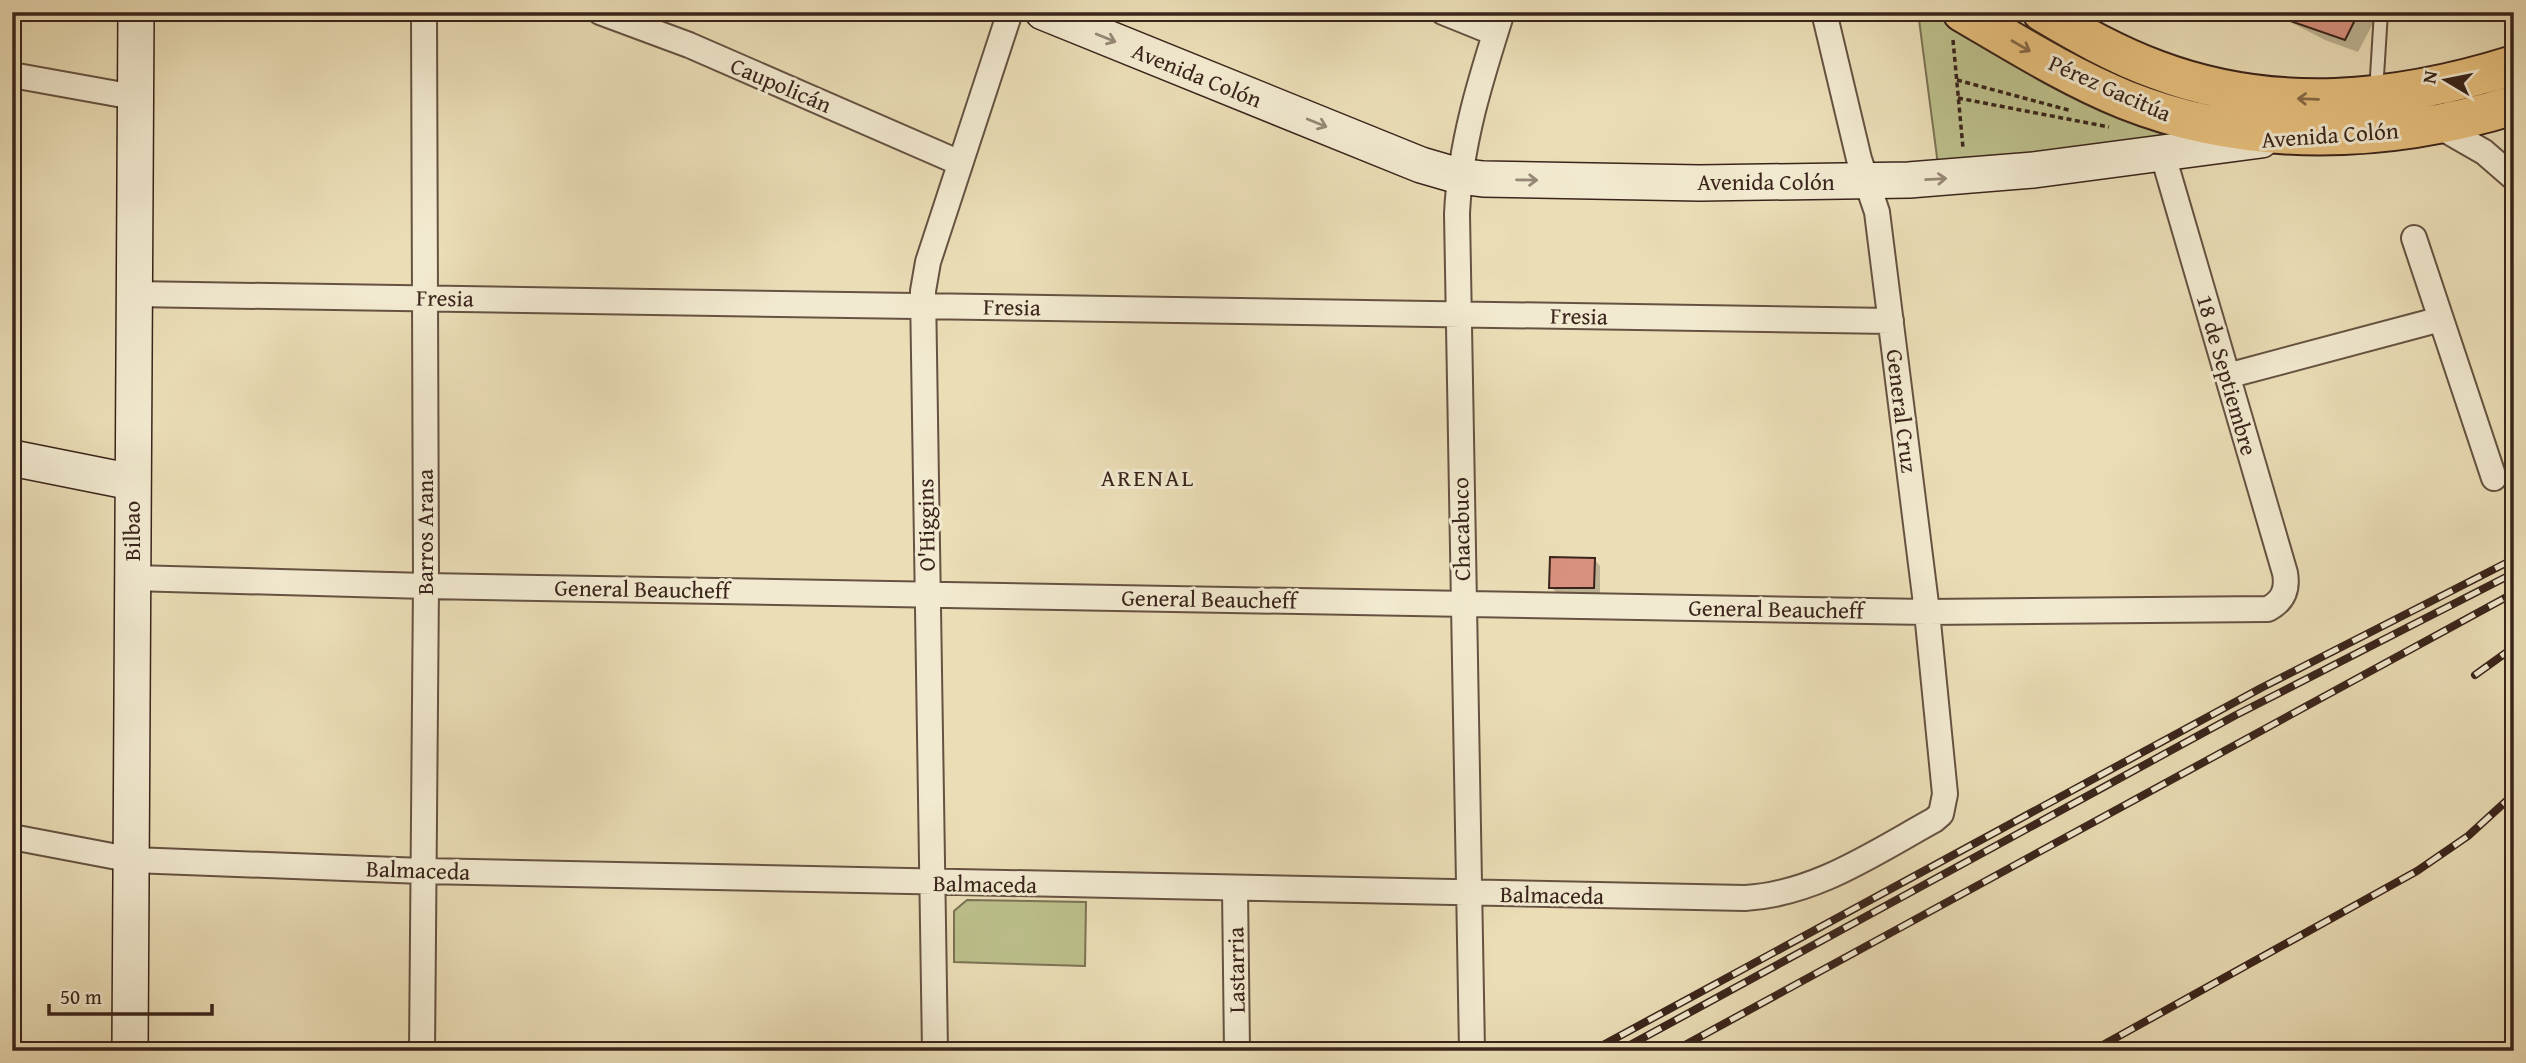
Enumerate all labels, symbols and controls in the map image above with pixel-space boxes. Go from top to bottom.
one-way arrow [1095,32,1117,45]
street label: Avenida Colón [1127,33,1267,116]
one-way arrow [2011,40,2031,54]
street label: Pérez Gacitúa [2044,46,2177,129]
north arrow [2410,46,2480,116]
street label: Caupolicán [726,48,837,121]
text: N [2414,68,2444,86]
one-way arrow [2296,93,2319,106]
street label: Avenida Colón [2260,113,2400,156]
one-way arrow [1306,118,1328,131]
street label: Avenida Colón [1697,165,1835,198]
one-way arrow [1924,172,1946,185]
one-way arrow [1515,174,1538,187]
street label: Fresia [416,280,474,315]
street label: Fresia [983,289,1041,324]
street label: 18 de Septiembre [2189,291,2266,459]
street label: Fresia [1550,298,1608,333]
street label: General Cruz [1879,347,1926,475]
district label: ARENAL [1101,460,1195,495]
street label: Barros Arana [408,469,441,595]
street label: Chacabuco [1443,477,1478,581]
street label: O'Higgins [908,478,943,572]
street label: Bilbao [115,501,148,561]
street label: General Beaucheff [554,570,732,607]
street label: General Beaucheff [1121,580,1299,617]
street label: General Beaucheff [1688,590,1866,627]
street label: Balmaceda [365,851,471,888]
street label: Balmaceda [933,866,1037,901]
street label: Balmaceda [1500,877,1604,912]
street label: Lastarria [1218,926,1253,1014]
scale bar [49,972,212,1016]
text: 50 m [60,981,102,1012]

